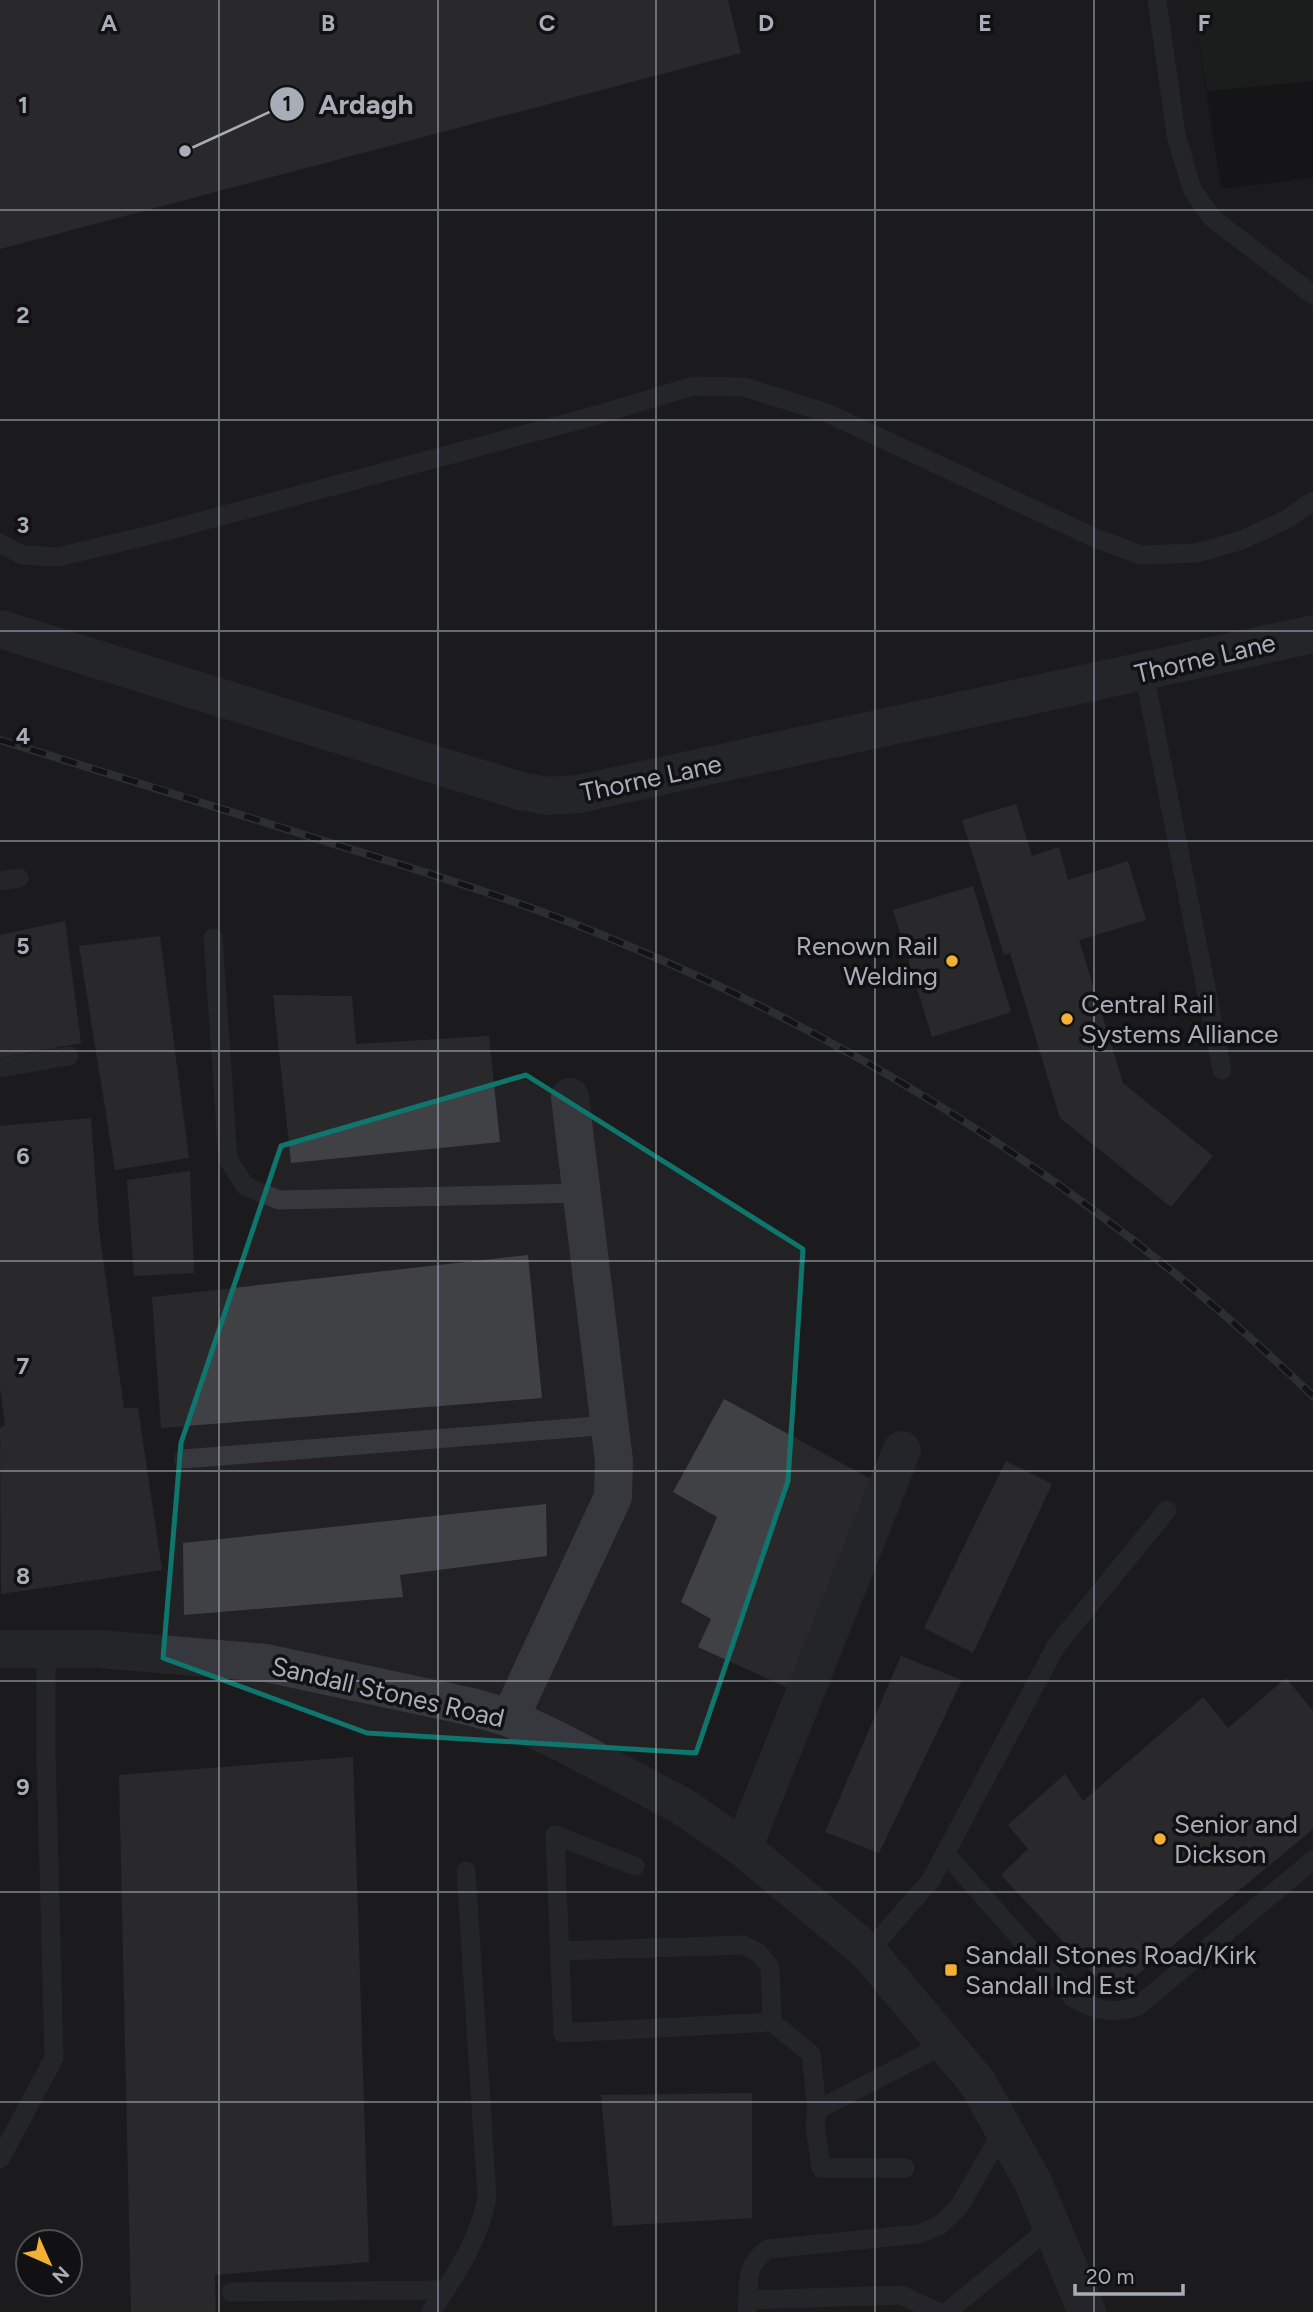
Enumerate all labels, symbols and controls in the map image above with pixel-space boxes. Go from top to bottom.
text: A [101,9,118,37]
text: B [321,9,335,37]
text: C [539,9,556,37]
text: D [758,9,774,37]
text: E [978,9,992,37]
text: F [1198,9,1211,37]
callout: Ardagh [269,79,427,128]
text: Ardagh [319,87,413,121]
text: 1 [18,91,28,119]
text: 1 [283,91,291,116]
text: 2 [16,301,30,329]
text: 3 [17,511,29,539]
street label: Thorne Lane [1132,626,1278,690]
text: 4 [16,722,30,750]
street label: Thorne Lane [578,747,724,809]
place label: Renown Rail Welding [796,930,938,992]
text: 5 [16,932,30,960]
marker: Renown Rail Welding [944,953,960,969]
place label: Central Rail Systems Alliance [1081,988,1278,1050]
marker: Central Rail Systems Alliance [1059,1011,1075,1027]
text: 6 [16,1142,30,1170]
text: 7 [17,1352,30,1380]
text: 8 [16,1562,30,1590]
street label: Sandall Stones Road [268,1650,508,1734]
text: 9 [16,1773,30,1801]
place label: Senior and Dickson [1174,1808,1298,1870]
marker: Senior and Dickson [1152,1831,1168,1847]
place label: Sandall Stones Road/Kirk Sandall Ind Est [965,1939,1257,2001]
marker: Sandall Stones Road/Kirk Sandall Ind Est [943,1962,959,1978]
north arrow [14,2228,84,2298]
scale bar [1075,2252,1184,2296]
text: N [47,2261,74,2288]
text: 20 m [1086,2264,1134,2289]

